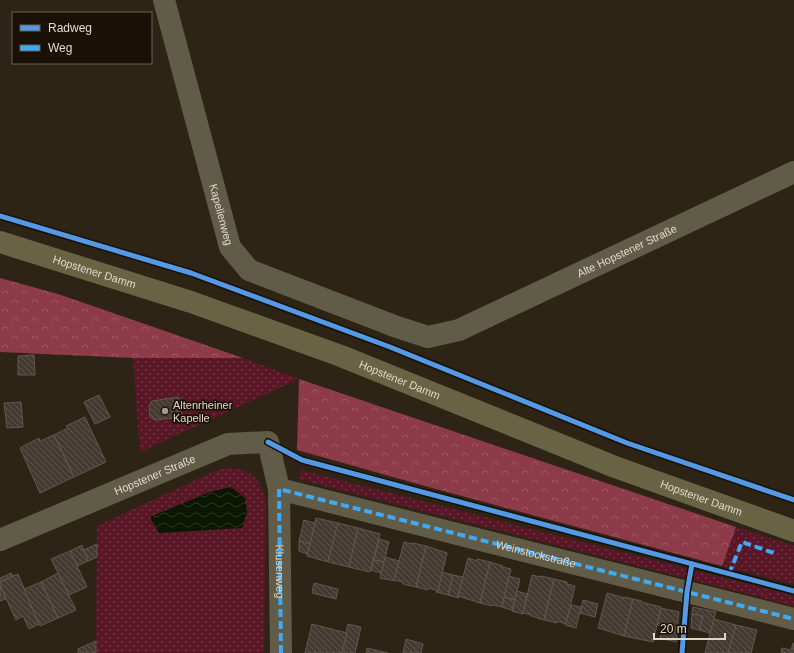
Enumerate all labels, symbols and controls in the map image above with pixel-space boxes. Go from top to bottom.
legend [12,12,152,64]
text: Radweg [48,21,92,35]
text: Weg [48,41,72,55]
street label: Kapellenweg [207,182,235,246]
street label: Alte Hopstener Straße [575,222,679,280]
street label: Hopstener Damm [51,253,137,290]
street label: Hopstener Damm [357,358,442,402]
place label: Altenrheiner Kapelle [173,399,233,424]
marker: Altenrheiner Kapelle [160,406,170,416]
street label: Hopstener Straße [112,452,197,497]
street label: Hopstener Damm [659,478,744,518]
street label: Weinstockstraße [495,538,577,570]
street label: Klusenweg [274,544,286,598]
scale bar [654,615,725,641]
text: 20 m [660,622,687,636]

